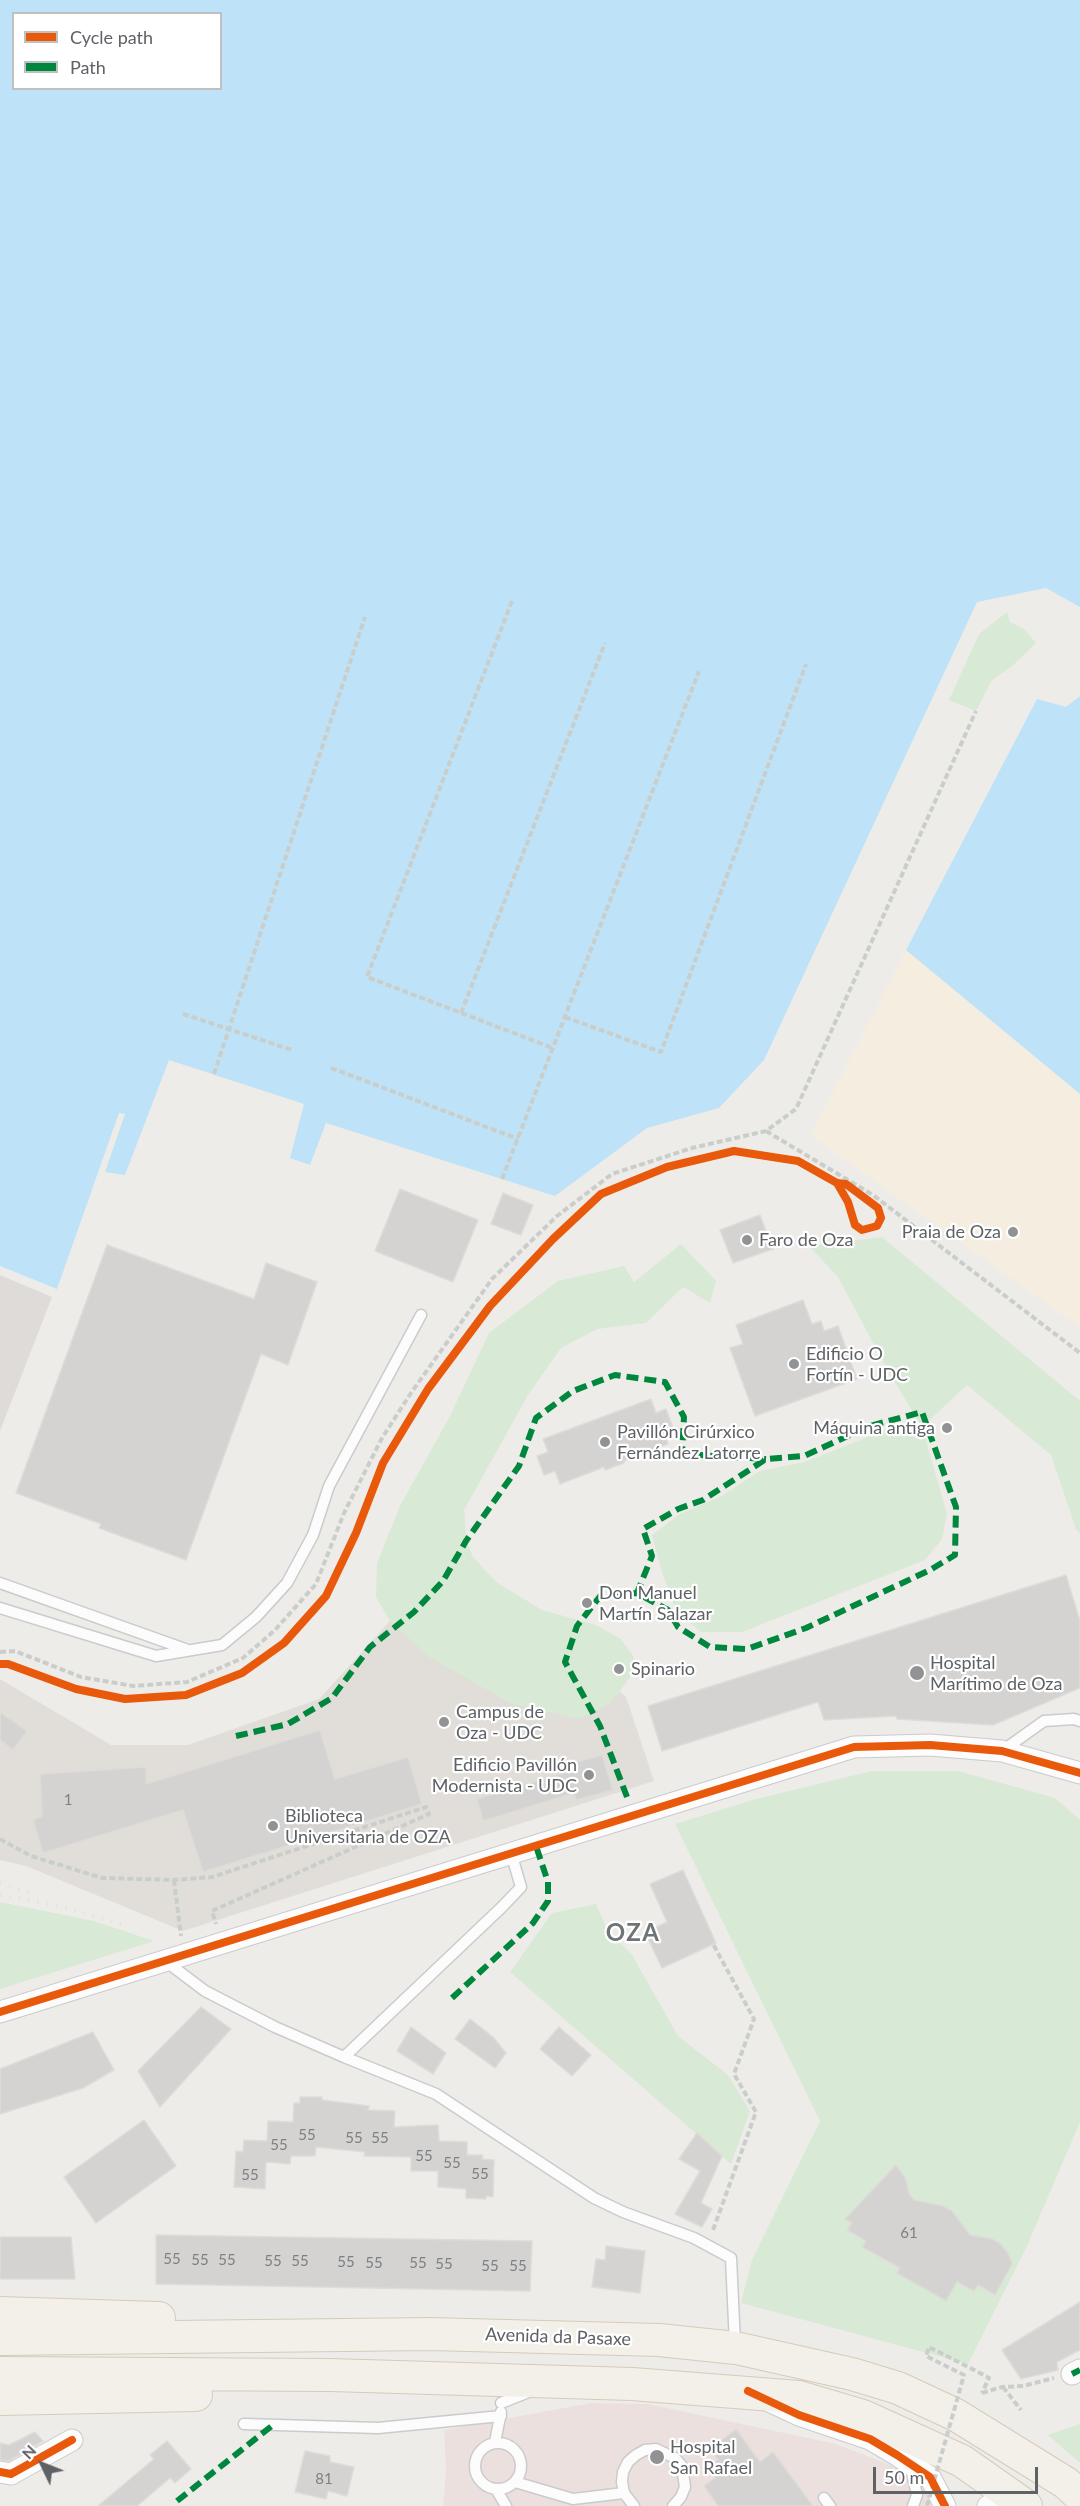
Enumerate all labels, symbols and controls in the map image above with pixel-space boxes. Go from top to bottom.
legend [12,12,222,90]
text: Cycle path [70,26,153,48]
text: Path [70,56,106,78]
place label: Praia de Oza [902,1221,1001,1243]
marker: Praia de Oza [1006,1225,1020,1239]
place label: Faro de Oza [759,1229,853,1251]
marker: Faro de Oza [740,1233,754,1247]
place label: Edificio O Fortín - UDC [806,1343,908,1386]
marker: Edificio O Fortín - UDC [787,1357,801,1371]
place label: Máquina antiga [813,1417,935,1439]
place label: Pavillón Cirúrxico Fernández Latorre [617,1421,761,1464]
marker: Máquina antiga [940,1421,954,1435]
marker: Pavillón Cirúrxico Fernández Latorre [598,1435,612,1449]
place label: Don Manuel Martín Salazar [599,1582,712,1624]
marker: Don Manuel Martín Salazar [580,1596,594,1610]
place label: Hospital Marítimo de Oza [930,1652,1062,1694]
place label: Spinario [631,1658,695,1680]
marker: Spinario [612,1662,626,1676]
marker: Hospital Marítimo de Oza [908,1664,926,1682]
place label: Campus de Oza - UDC [456,1701,544,1744]
marker: Campus de Oza - UDC [437,1715,451,1729]
place label: Edificio Pavillón Modernista - UDC [432,1754,577,1796]
marker: Edificio Pavillón Modernista - UDC [582,1768,596,1782]
house number: 1 [64,1791,72,1809]
place label: Biblioteca Universitaria de OZA [285,1805,451,1848]
marker: Biblioteca Universitaria de OZA [266,1819,280,1833]
district label: OZA [606,1919,660,1947]
house number: 55 [298,2126,316,2144]
house number: 55 [345,2129,363,2147]
house number: 55 [371,2129,389,2147]
house number: 55 [270,2136,288,2154]
house number: 55 [415,2147,433,2165]
house number: 55 [443,2154,461,2172]
house number: 55 [471,2165,489,2183]
house number: 55 [241,2166,259,2184]
house number: 61 [900,2224,918,2242]
house number: 55 [163,2250,181,2268]
house number: 55 [191,2251,209,2269]
house number: 55 [218,2251,236,2269]
house number: 55 [264,2252,282,2270]
house number: 55 [291,2252,309,2270]
house number: 55 [337,2253,355,2271]
house number: 55 [365,2254,383,2272]
house number: 55 [409,2254,427,2272]
house number: 55 [435,2255,453,2273]
house number: 55 [481,2257,499,2275]
house number: 55 [509,2257,527,2275]
street label: Avenida da Pasaxe [485,2324,631,2350]
north arrow [12,2434,72,2494]
place label: Hospital San Rafael [670,2436,752,2478]
text: N [17,2440,40,2462]
marker: Hospital San Rafael [648,2448,666,2466]
scale bar [876,2455,1041,2493]
text: 50 m [884,2466,924,2488]
house number: 81 [315,2470,333,2488]

